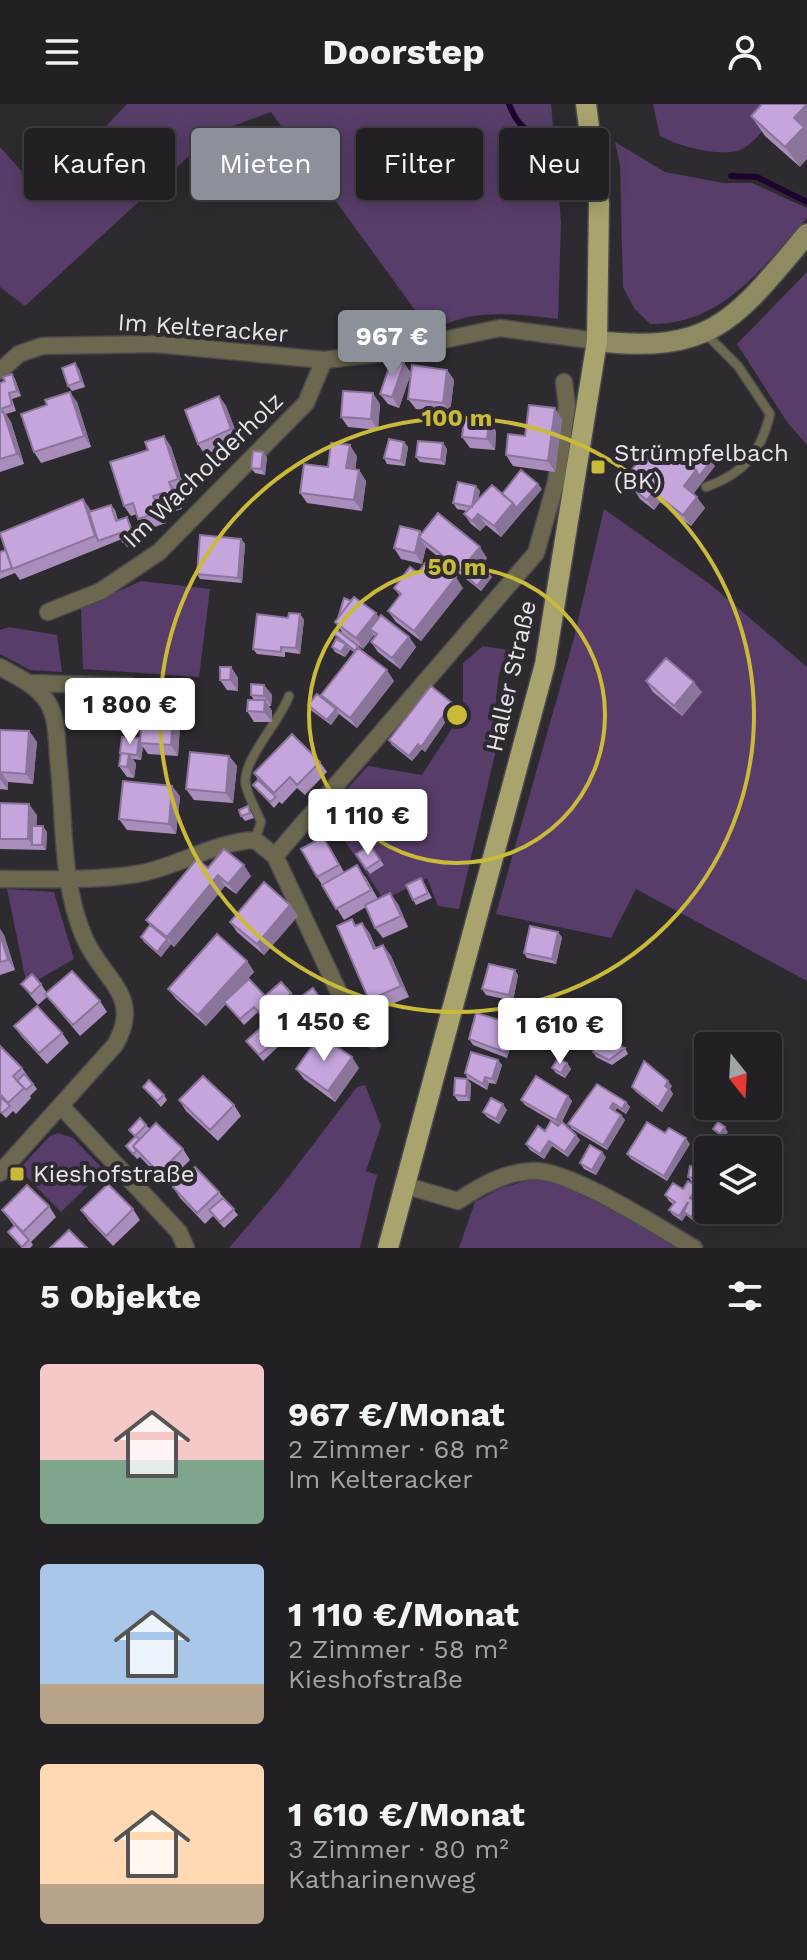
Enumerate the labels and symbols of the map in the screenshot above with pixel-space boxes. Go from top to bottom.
street label: Im Kelteracker [117,308,289,348]
pin: 967 € [336,310,448,378]
street label: Im Wacholderholz [117,387,289,553]
text: 100 m [422,404,492,432]
place label: Strümpfelbach (BK) [614,439,789,495]
marker: Strümpfelbach (BK) [589,458,607,476]
text: 50 m [428,553,486,581]
street label: Haller Straße [480,598,542,754]
pin: 1 800 € [56,678,204,746]
centre of rings [443,701,471,729]
pin: 1 110 € [294,789,442,857]
pin: 1 450 € [250,995,398,1063]
pin: 1 610 € [486,998,634,1066]
north arrow [694,1032,782,1120]
place label: Kieshofstraße [33,1160,195,1188]
marker: Kieshofstraße [8,1165,26,1183]

